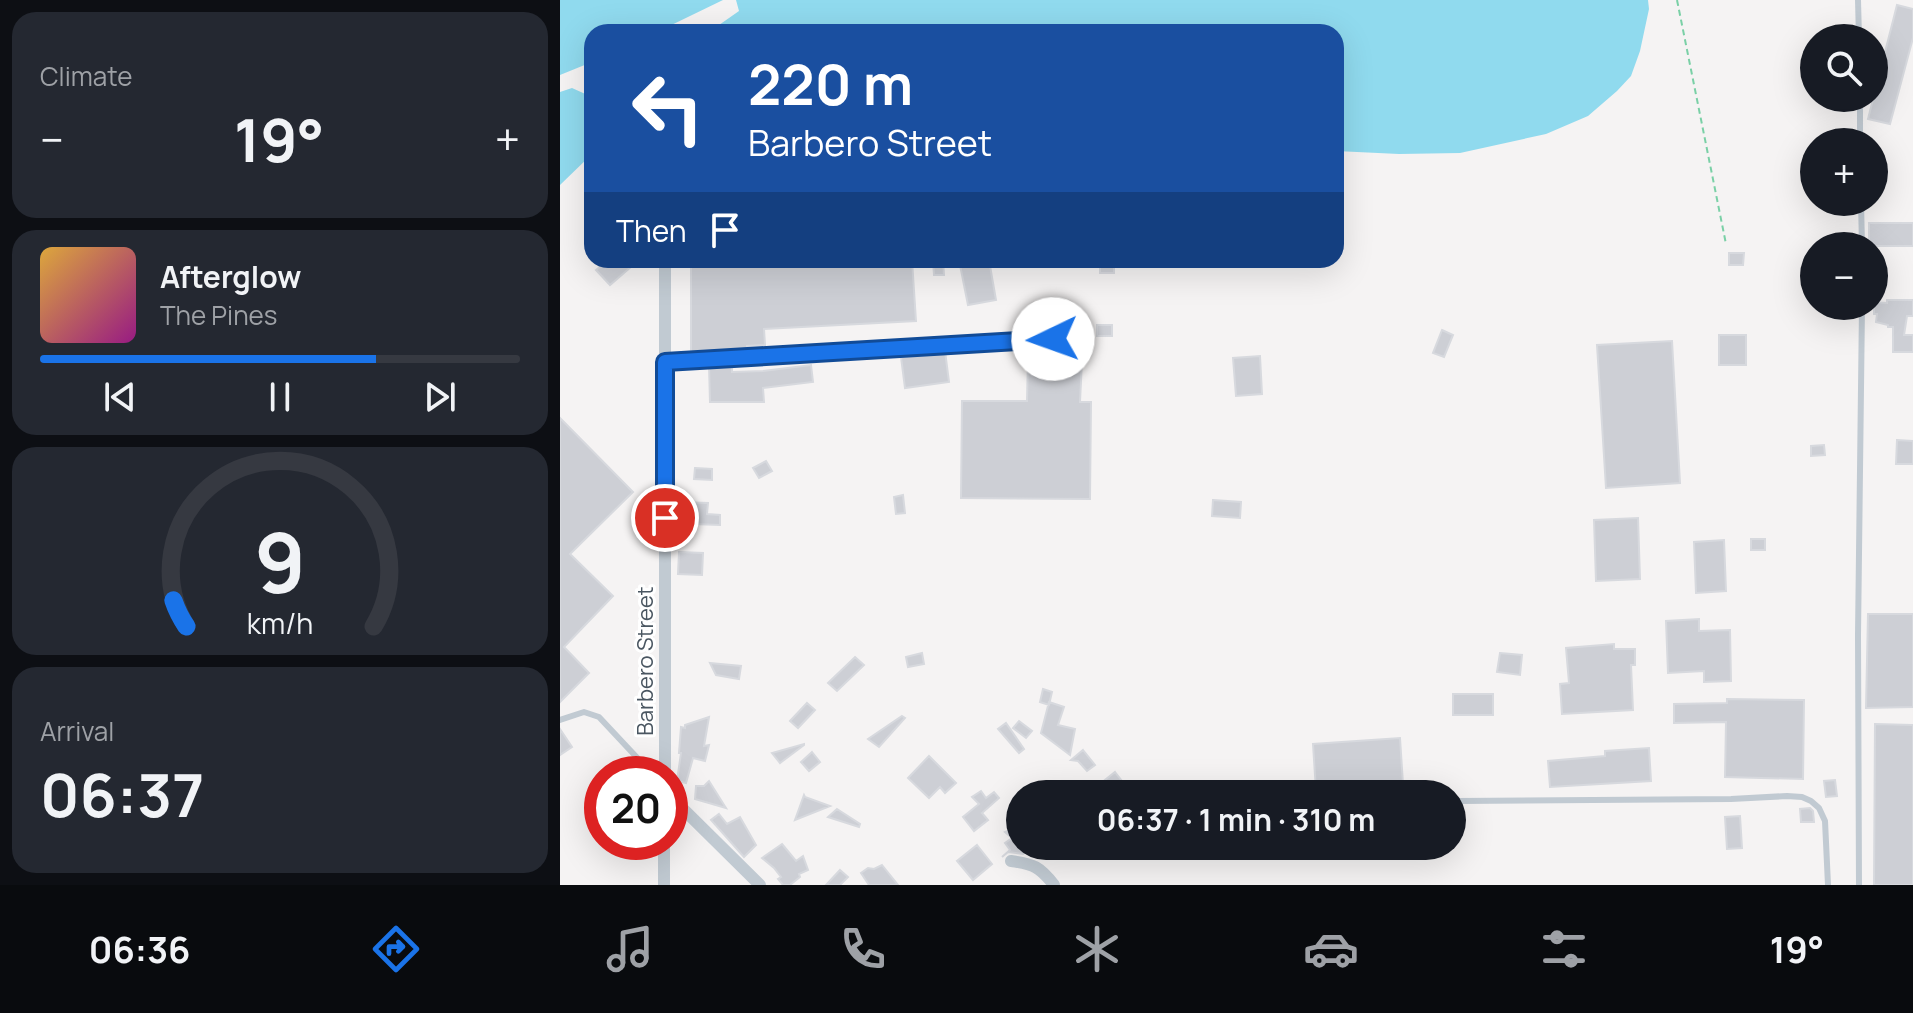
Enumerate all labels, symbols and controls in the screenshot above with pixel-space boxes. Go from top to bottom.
map controls [1800,24,1888,320]
button: search [1800,24,1888,112]
text: 220 m [748,45,913,122]
icon: left [616,56,720,160]
text: Climate [40,58,132,94]
text: 19° [234,98,324,180]
text: − [40,109,64,169]
text: + [495,109,520,169]
text: Barbero Street [748,118,992,167]
button: + [1800,128,1888,216]
icon: arrive [703,208,747,252]
text: Then [616,210,687,251]
button: − [1800,232,1888,320]
text: Afterglow [160,256,301,297]
text: The Pines [160,297,277,333]
position arrow [1011,297,1095,381]
icon: previous [98,375,142,419]
icon: pause [258,375,302,419]
icon: next [418,375,462,419]
pin [631,484,699,552]
icon: arrive [643,496,687,540]
text: 9 [254,504,306,618]
street label: Barbero Street [630,586,660,736]
text: km/h [247,605,313,644]
text: Arrival [40,713,114,749]
text: 06:37 [40,753,204,835]
speed limit sign: 20 [584,756,688,860]
text: 06:37 · 1 min · 310 m [1097,799,1375,840]
icon: directions [368,921,424,977]
icon: music [602,921,658,977]
icon: phone [835,921,891,977]
icon: climate [1069,921,1125,977]
icon: car [1303,921,1359,977]
icon: filters [1536,921,1592,977]
text: 06:36 [89,925,191,974]
text: 19° [1770,925,1824,974]

